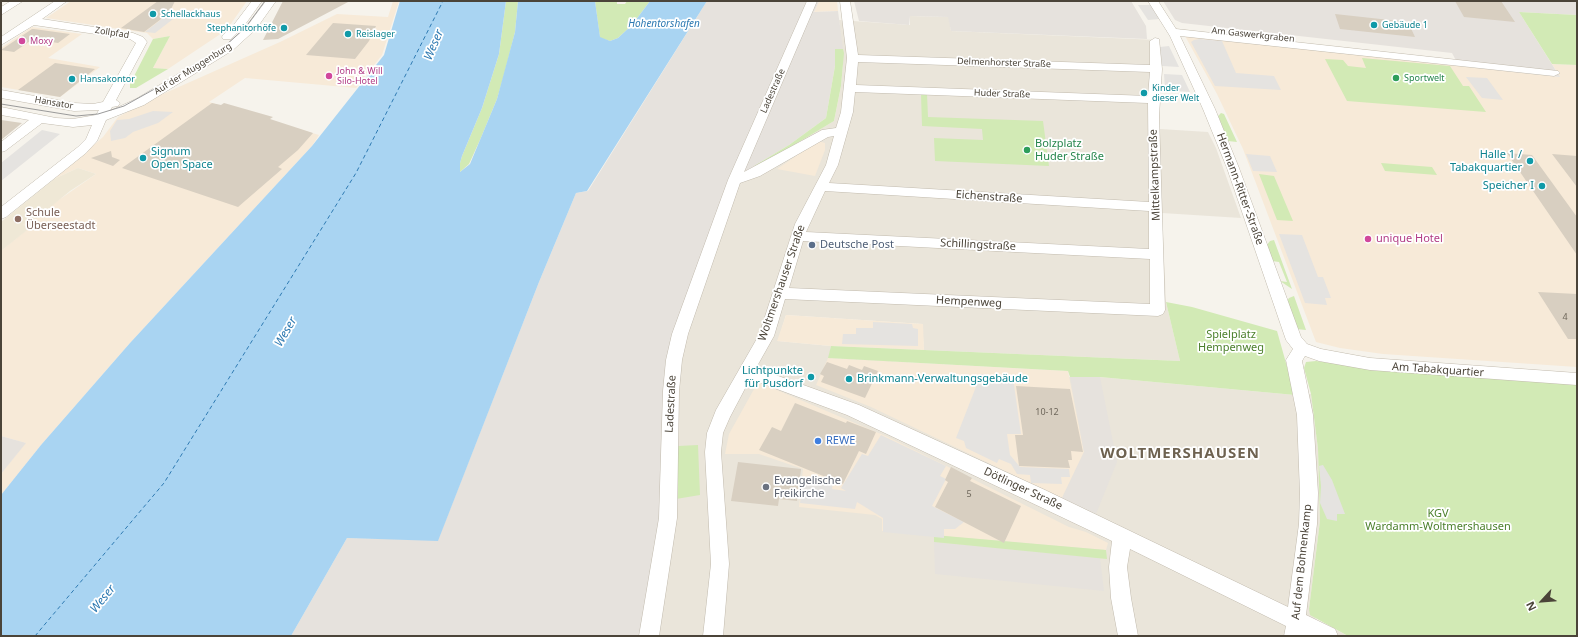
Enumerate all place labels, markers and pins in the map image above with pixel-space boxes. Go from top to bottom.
marker: Schellackhaus [148,9,158,19]
place label: Schellackhaus [161,9,220,19]
marker: Gebäude 1 [1369,20,1379,30]
place label: Gebäude 1 [1382,20,1428,30]
place label: Stephanitorhöfe [207,23,276,33]
marker: Stephanitorhöfe [279,23,289,33]
marker: Reislager [343,29,353,39]
place label: Reislager [356,29,395,39]
marker: Moxy [17,36,27,46]
place label: Moxy [30,36,53,46]
place label: John & Will Silo-Hotel [337,66,383,87]
marker: John & Will Silo-Hotel [324,71,334,81]
marker: Sportwelt [1391,73,1401,83]
place label: Sportwelt [1404,73,1445,83]
marker: Hansakontor [67,74,77,84]
place label: Hansakontor [80,74,135,84]
place label: Kinder dieser Welt [1152,83,1199,104]
marker: Kinder dieser Welt [1139,88,1149,98]
place label: Bolzplatz Huder Straße [1035,137,1104,163]
place label: Signum Open Space [151,145,213,171]
marker: Bolzplatz Huder Straße [1022,145,1032,155]
place label: Halle 1 / Tabakquartier [1450,148,1522,174]
marker: Signum Open Space [138,153,148,163]
marker: Halle 1 / Tabakquartier [1525,156,1535,166]
place label: Speicher I [1483,179,1534,193]
marker: Speicher I [1537,181,1547,191]
place label: Schule Überseestadt [26,206,95,232]
marker: Schule Überseestadt [13,214,23,224]
place label: unique Hotel [1376,232,1443,246]
marker: unique Hotel [1363,234,1373,244]
place label: Deutsche Post [820,238,894,252]
marker: Deutsche Post [807,240,817,250]
place label: Lichtpunkte für Pusdorf [742,364,803,390]
marker: Lichtpunkte für Pusdorf [806,372,816,382]
place label: Brinkmann-Verwaltungsgebäude [857,372,1028,386]
marker: Brinkmann-Verwaltungsgebäude [844,374,854,384]
place label: REWE [826,434,855,448]
marker: REWE [813,436,823,446]
place label: Evangelische Freikirche [774,474,841,500]
marker: Evangelische Freikirche [761,482,771,492]

